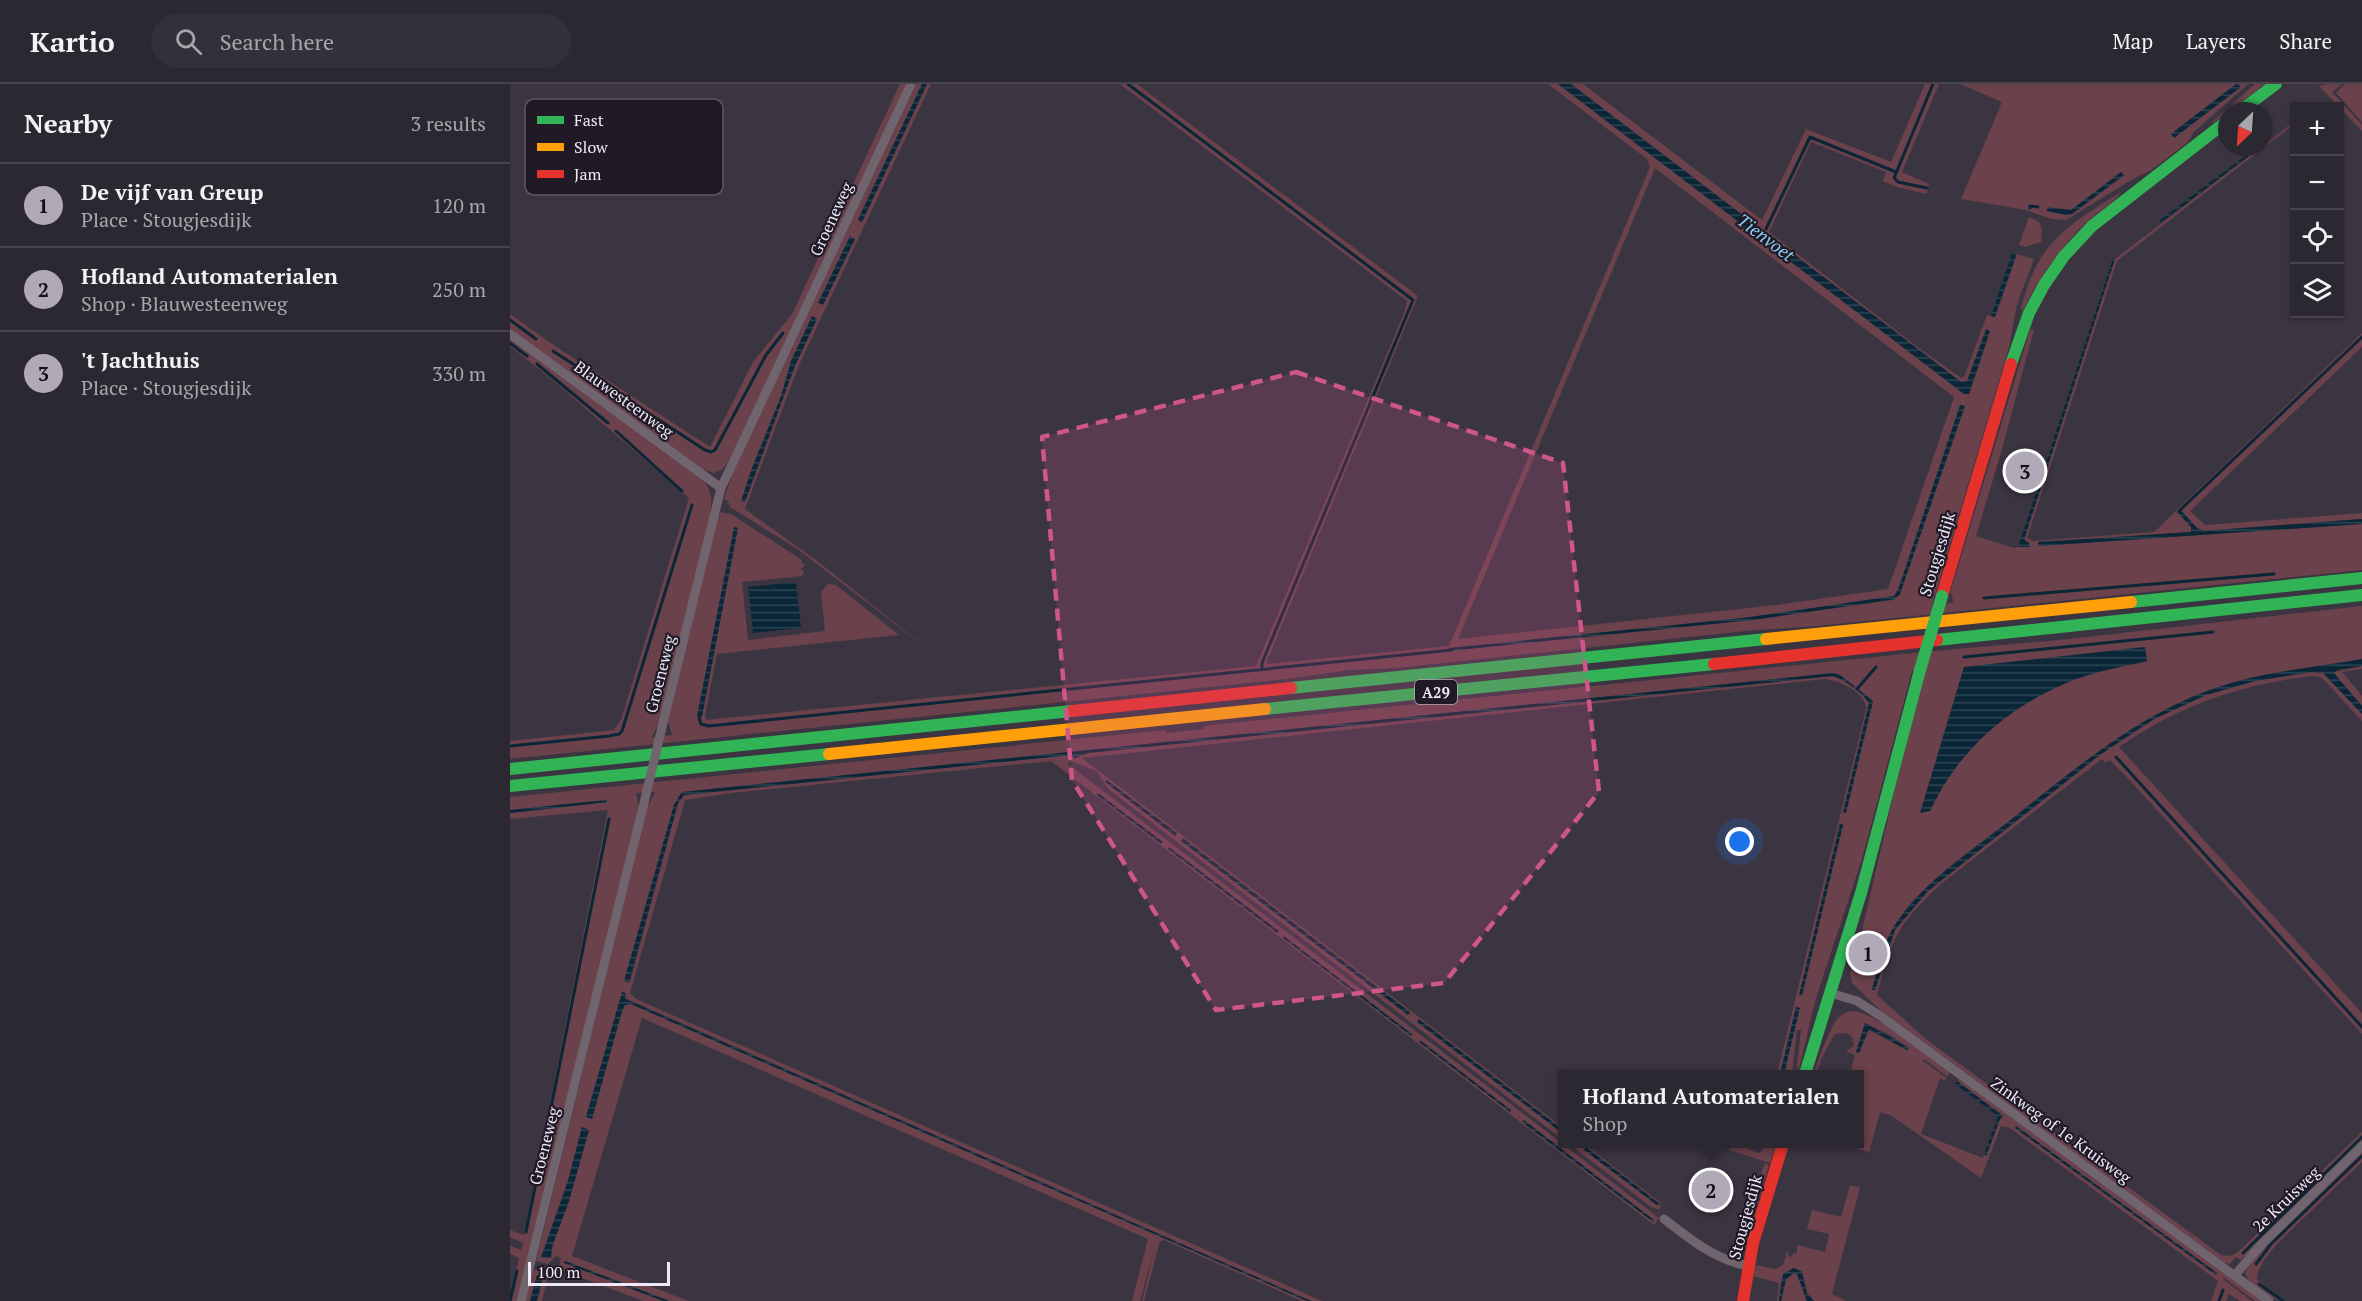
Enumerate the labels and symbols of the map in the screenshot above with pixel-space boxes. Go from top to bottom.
legend [525,99,723,195]
north arrow [2218,102,2272,156]
text: Fast [574,109,604,131]
text: Slow [574,136,608,158]
text: Jam [574,163,602,185]
street label: Groeneweg [804,178,858,260]
water label: Tienvoet [1733,208,1800,267]
street label: Blauwesteenweg [570,355,679,443]
pin: 3 [2006,448,2044,494]
street label: Stougjesdijk [1914,508,1960,599]
street label: Groeneweg [640,632,680,715]
road number: A29 [1415,680,1457,704]
your location [1725,827,1754,856]
pin: 1 [1848,930,1888,976]
street label: Zinkweg of 1e Kruisweg [1987,1072,2136,1189]
street label: Groeneweg [524,1104,564,1187]
street label: 2e Kruisweg [2248,1161,2325,1237]
pin: 2 [1692,1168,1730,1212]
street label: Stougjesdijk [1723,1171,1767,1262]
scale bar [528,1259,670,1286]

